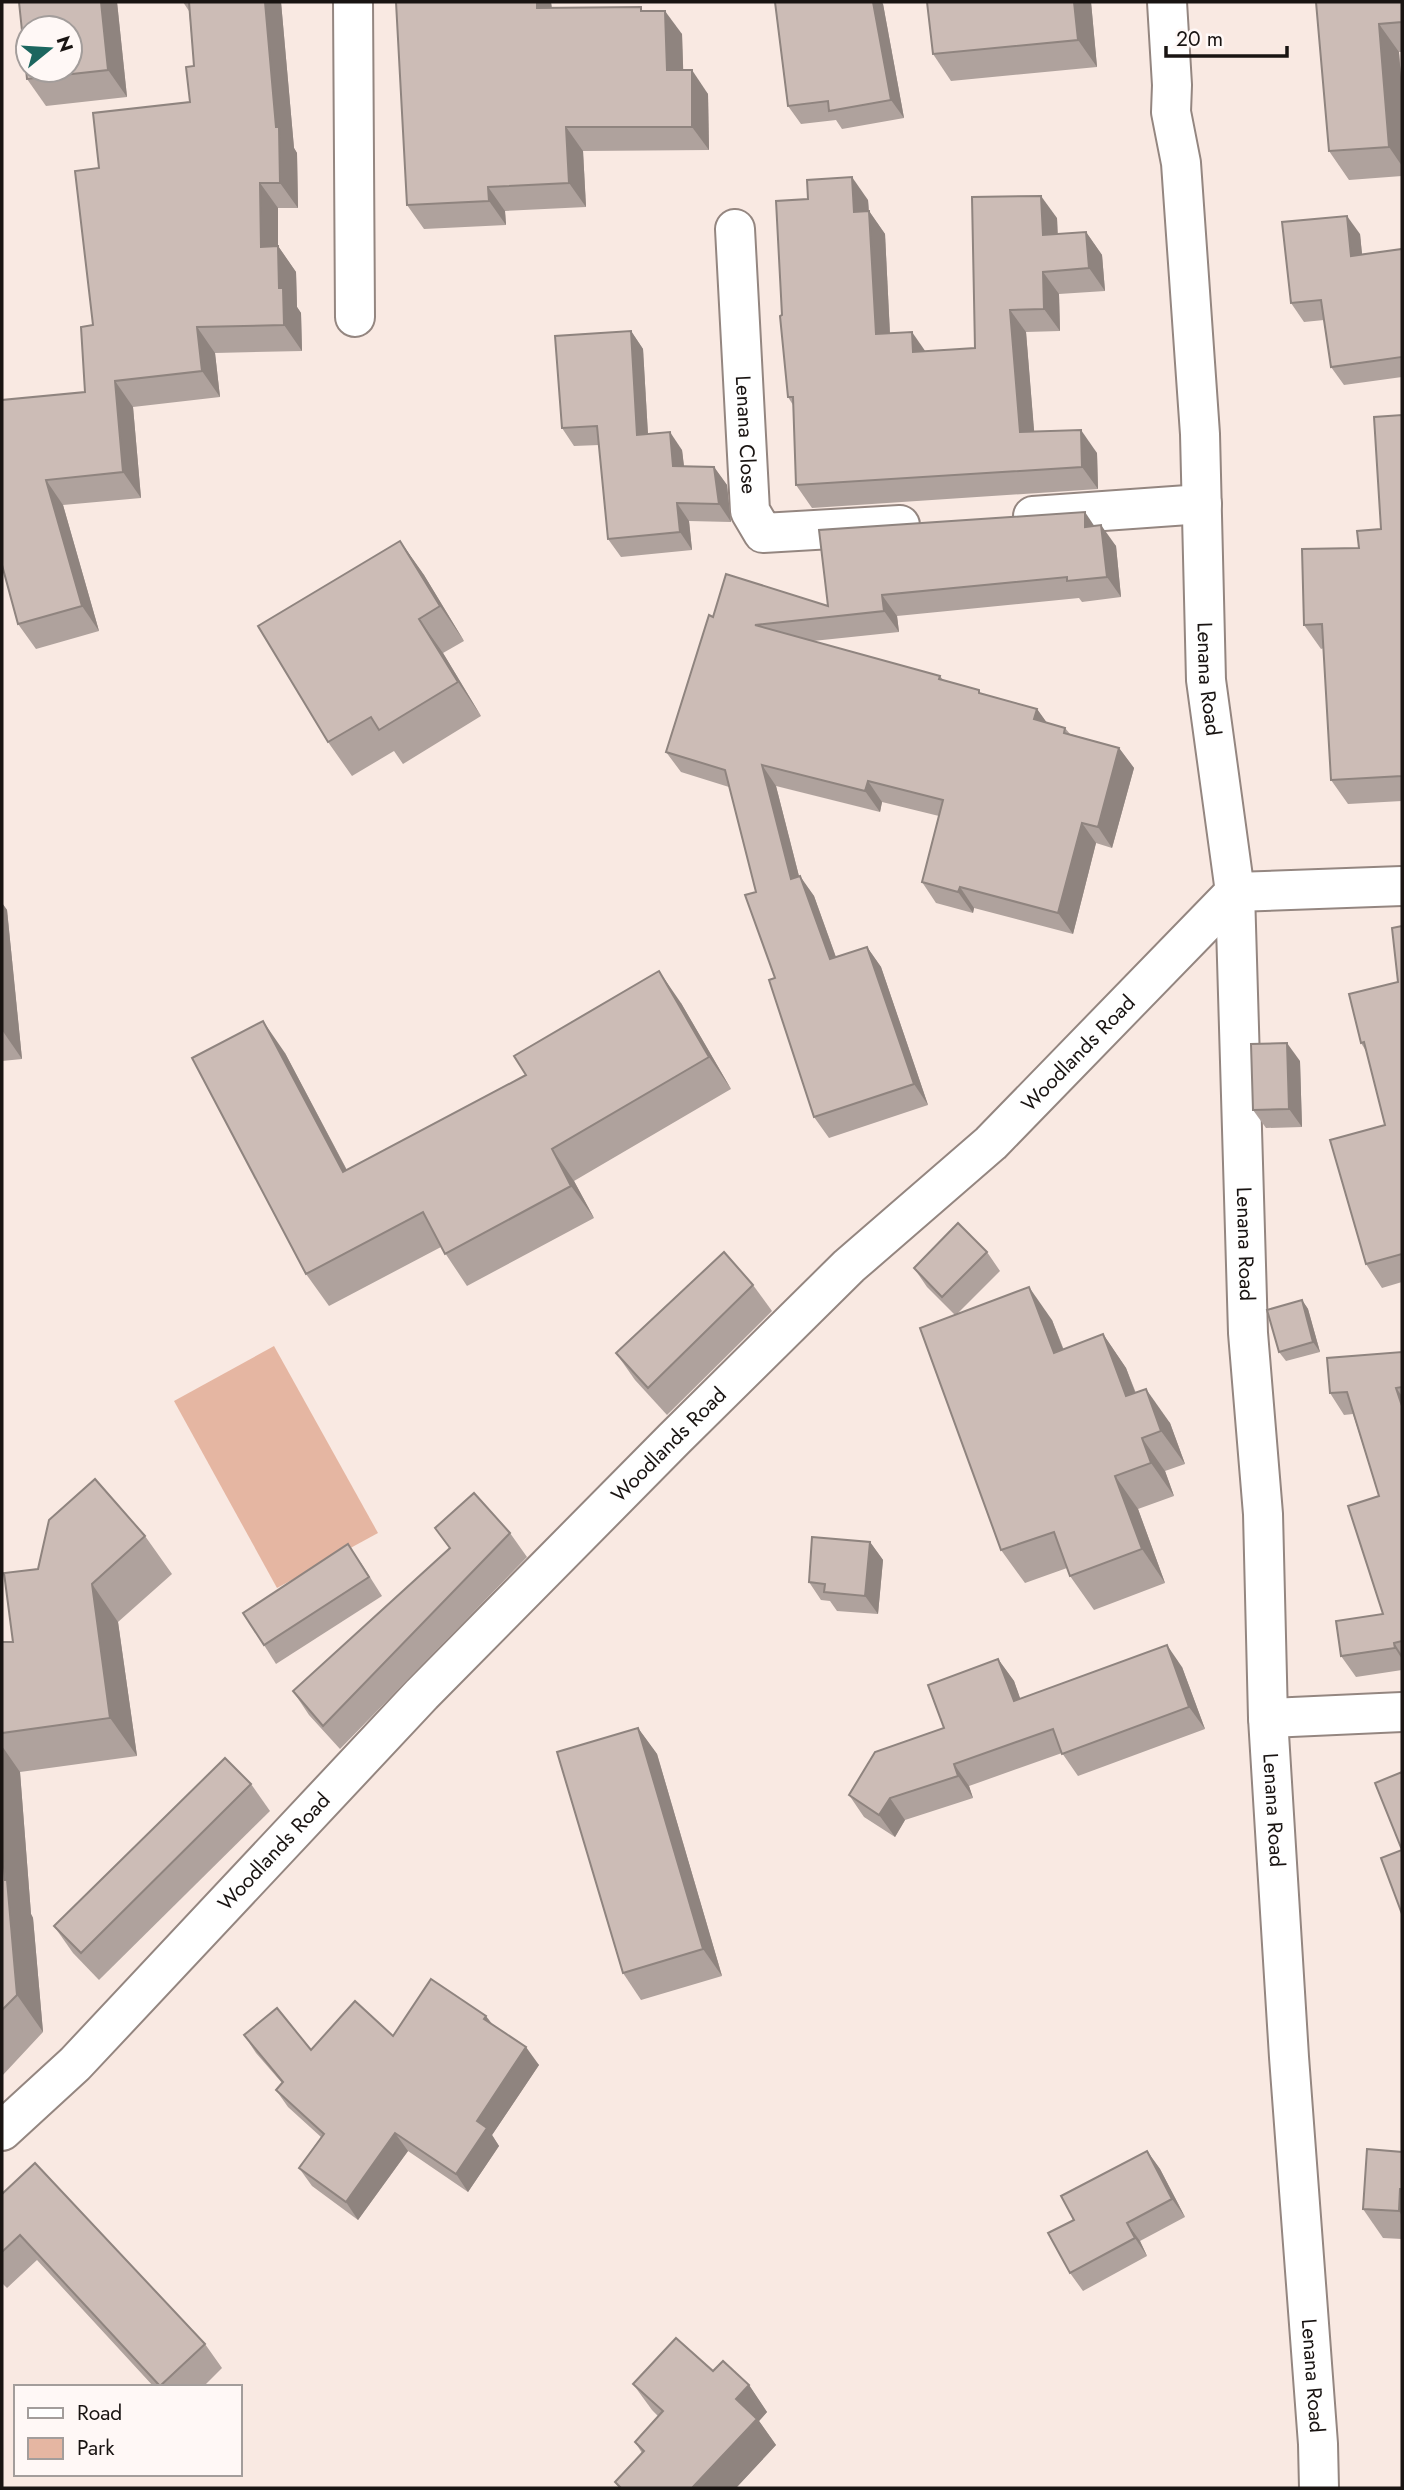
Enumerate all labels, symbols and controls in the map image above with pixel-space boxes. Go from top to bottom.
north arrow [14,14,84,84]
scale bar [1166,14,1287,58]
text: 20 m [1176,24,1223,54]
text: N [50,33,80,55]
street label: Lenana Close [728,375,764,495]
street label: Lenana Road [1190,622,1228,738]
street label: Woodlands Road [1014,988,1142,1118]
street label: Lenana Road [1229,1186,1262,1302]
street label: Woodlands Road [604,1380,733,1509]
street label: Lenana Road [1255,1752,1292,1868]
street label: Woodlands Road [211,1786,337,1918]
street label: Lenana Road [1294,2318,1332,2434]
legend [14,2385,242,2476]
text: Road [77,2398,122,2428]
text: Park [77,2433,115,2463]

